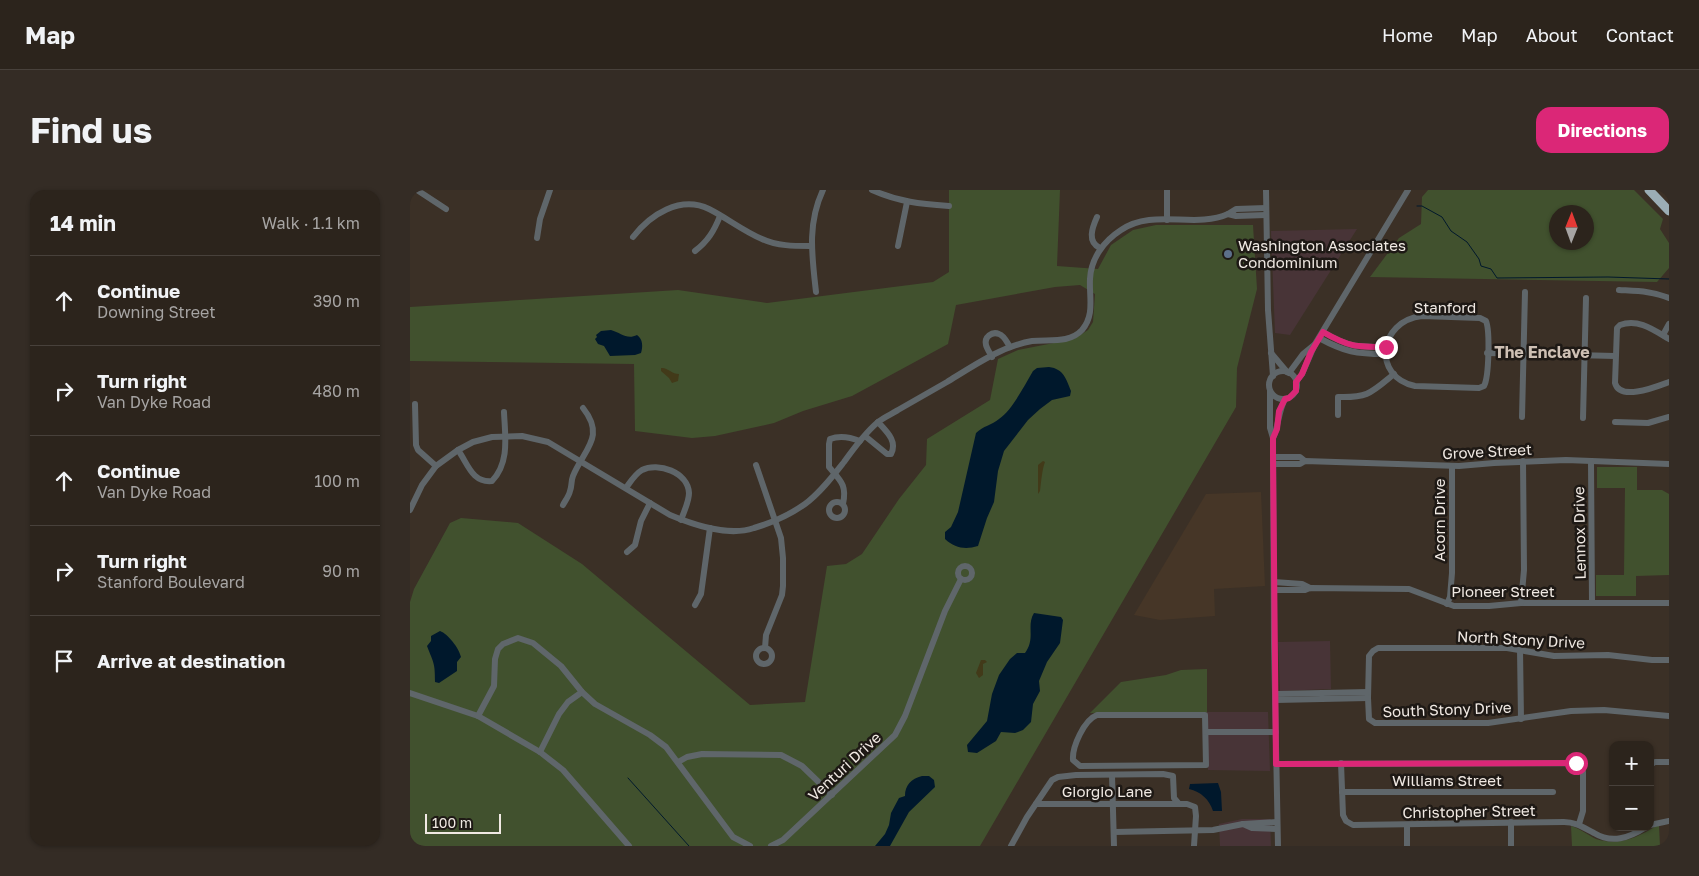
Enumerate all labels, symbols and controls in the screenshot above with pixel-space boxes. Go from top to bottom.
text: Map [25,20,75,49]
text: Home [1382,24,1433,46]
text: Map [1461,24,1498,46]
text: About [1526,24,1578,46]
text: Contact [1606,24,1674,46]
button: Directions [1536,107,1669,153]
text: Find us [30,109,152,151]
north arrow [1549,205,1594,250]
text: 14 min [50,210,116,236]
text: Walk · 1.1 km [262,213,360,233]
place label: Washington Associates Condominium [1238,236,1406,271]
marker: Washington Associates Condominium [1222,248,1234,260]
text: Continue [97,279,180,302]
icon: ahead [50,287,78,315]
text: 390 m [313,291,360,311]
street label: Stanford [1414,298,1476,316]
text: Downing Street [97,302,216,322]
route end [1375,336,1398,359]
district label: The Enclave [1494,342,1590,362]
text: Turn right [97,369,187,392]
icon: right [50,377,78,405]
text: 480 m [312,381,360,401]
text: Van Dyke Road [97,392,211,412]
street label: Grove Street [1442,440,1532,462]
text: Continue [97,459,180,482]
icon: ahead [50,467,78,495]
text: 100 m [314,471,360,491]
street label: Acorn Drive [1430,478,1448,562]
text: Van Dyke Road [97,482,211,502]
street label: Lennox Drive [1569,486,1589,580]
text: Turn right [97,549,187,572]
icon: right [50,557,78,585]
text: 90 m [322,561,360,581]
text: Stanford Boulevard [97,572,245,592]
street label: Pioneer Street [1451,582,1555,600]
street label: North Stony Drive [1457,627,1586,651]
icon: arrive [50,647,78,675]
text: Arrive at destination [97,649,285,672]
street label: South Stony Drive [1382,698,1512,720]
street label: Venturi Drive [804,728,884,804]
map controls [1609,741,1654,831]
button: + [1609,741,1654,786]
route start [1565,752,1588,775]
street label: Williams Street [1392,771,1502,789]
street label: Giorgio Lane [1062,782,1152,800]
button: − [1609,786,1654,831]
street label: Christopher Street [1402,801,1536,821]
scale bar [425,811,501,834]
text: 100 m [432,814,472,831]

